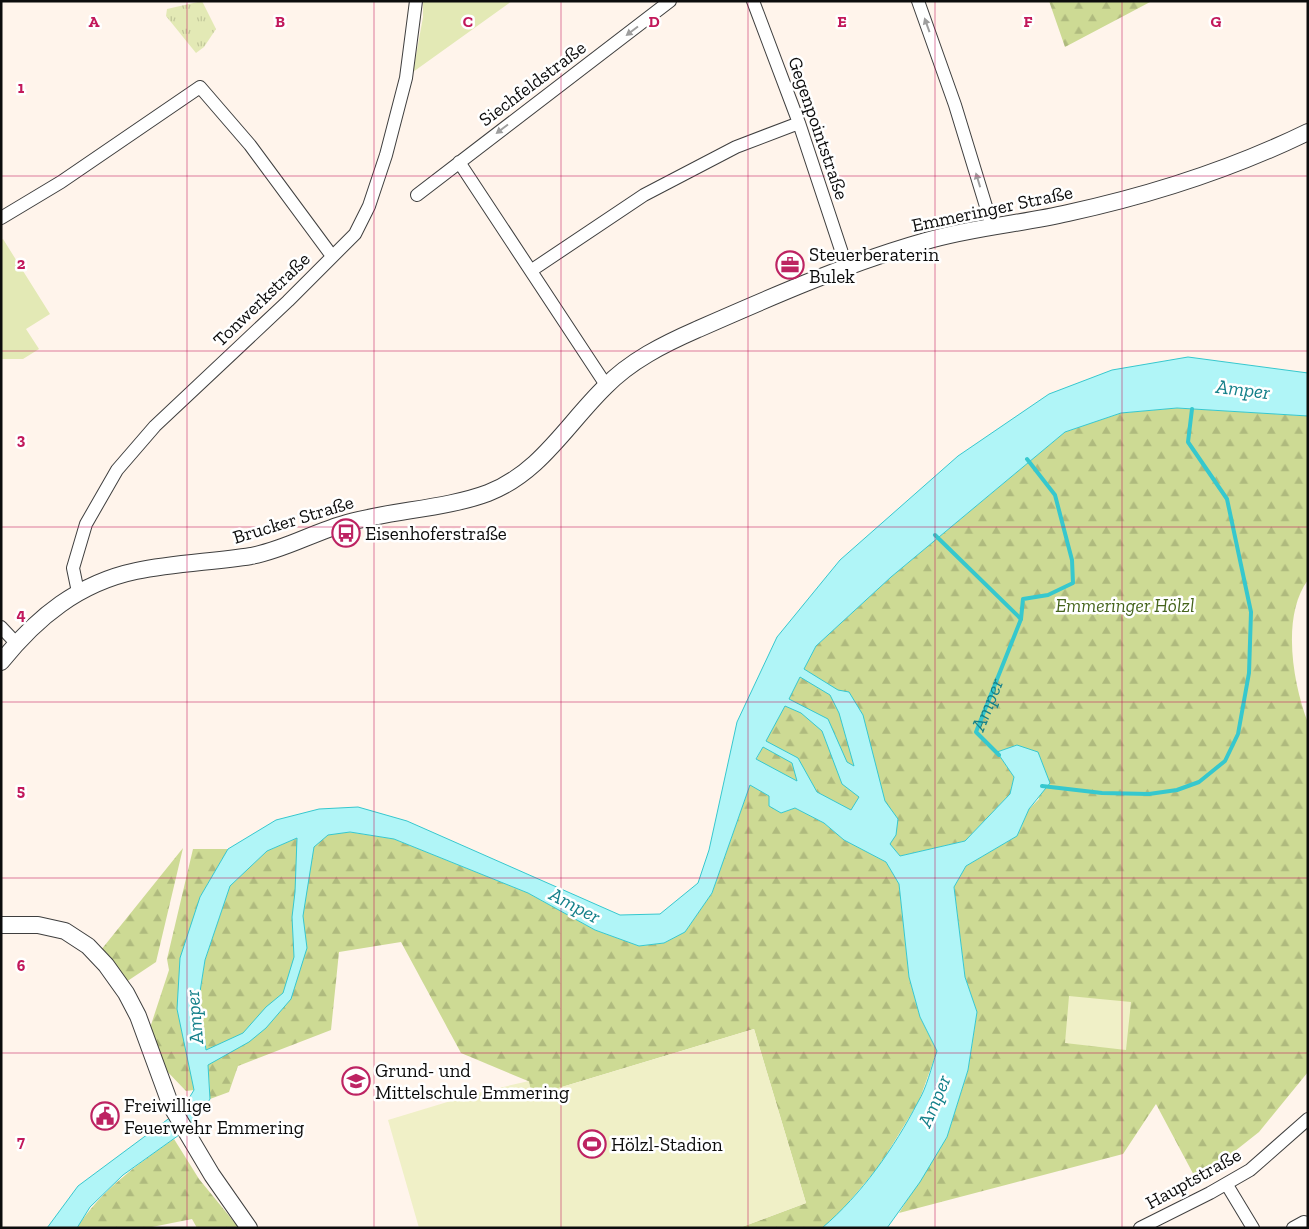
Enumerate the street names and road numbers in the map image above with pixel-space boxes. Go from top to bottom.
street label: Siechfeldstraße [474,36,590,131]
street label: Gegenpointstraße [783,54,854,203]
street label: Emmeringer Straße [909,180,1075,237]
street label: Tonwerkstraße [208,247,315,351]
street label: Brucker Straße [230,490,356,549]
street label: Hauptstraße [1142,1143,1245,1214]

